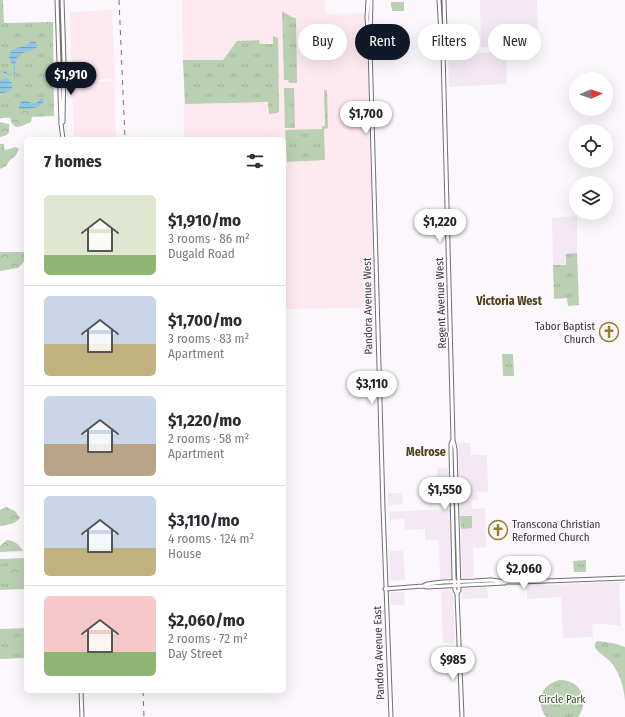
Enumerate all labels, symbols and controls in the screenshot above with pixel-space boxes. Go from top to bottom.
chip: Buy [298,24,347,60]
chip: Rent [355,24,410,60]
chip: Filters [418,24,480,60]
chip: New [488,24,541,60]
pin: $1,910 [38,62,104,96]
text: $1,910 [54,67,88,82]
north arrow [569,72,613,116]
map controls [569,72,613,220]
pin: $1,700 [333,101,399,135]
text: $1,700 [349,106,383,121]
button: locate [569,124,613,168]
icon: filters [244,150,266,172]
text: 7 homes [44,151,102,172]
button: layers [569,176,613,220]
pin: $1,220 [407,209,473,243]
text: $1,910/mo [168,210,241,231]
icon: home [76,211,124,259]
text: $1,220 [423,214,457,229]
text: 3 rooms · 86 m² [168,231,250,246]
text: Dugald Road [168,246,235,261]
street label: Pandora Avenue West [361,257,375,355]
street label: Regent Avenue West [433,257,449,349]
district label: Victoria West [475,294,543,308]
text: $1,700/mo [168,310,242,331]
icon: home [76,312,124,360]
place label: Tabor Baptist Church [535,320,595,346]
church icon: Tabor Baptist Church [598,321,620,343]
text: 3 rooms · 83 m² [168,331,249,346]
text: Apartment [168,346,224,361]
pin: $3,110 [339,371,405,405]
text: $3,110 [356,376,388,391]
text: $1,220/mo [168,410,241,431]
icon: home [76,412,124,460]
text: 2 rooms · 58 m² [168,431,249,446]
district label: Melrose [406,445,446,459]
text: Apartment [168,446,224,461]
pin: $1,550 [412,477,478,511]
text: $1,550 [428,482,462,497]
text: $3,110/mo [168,510,240,531]
icon: home [76,512,124,560]
place label: Transcona Christian Reformed Church [512,518,600,544]
church icon: Transcona Christian Reformed Church [487,519,509,541]
text: 4 rooms · 124 m² [168,531,254,546]
text: House [168,546,202,561]
pin: $2,060 [491,556,557,590]
text: $2,060 [506,561,542,576]
street label: Pandora Avenue East [371,606,387,700]
text: $2,060/mo [168,610,245,631]
icon: home [76,612,124,660]
text: 2 rooms · 72 m² [168,631,248,646]
text: Day Street [168,646,222,661]
pin: $985 [429,647,477,681]
text: $985 [440,652,466,667]
park label: Circle Park [538,693,586,706]

